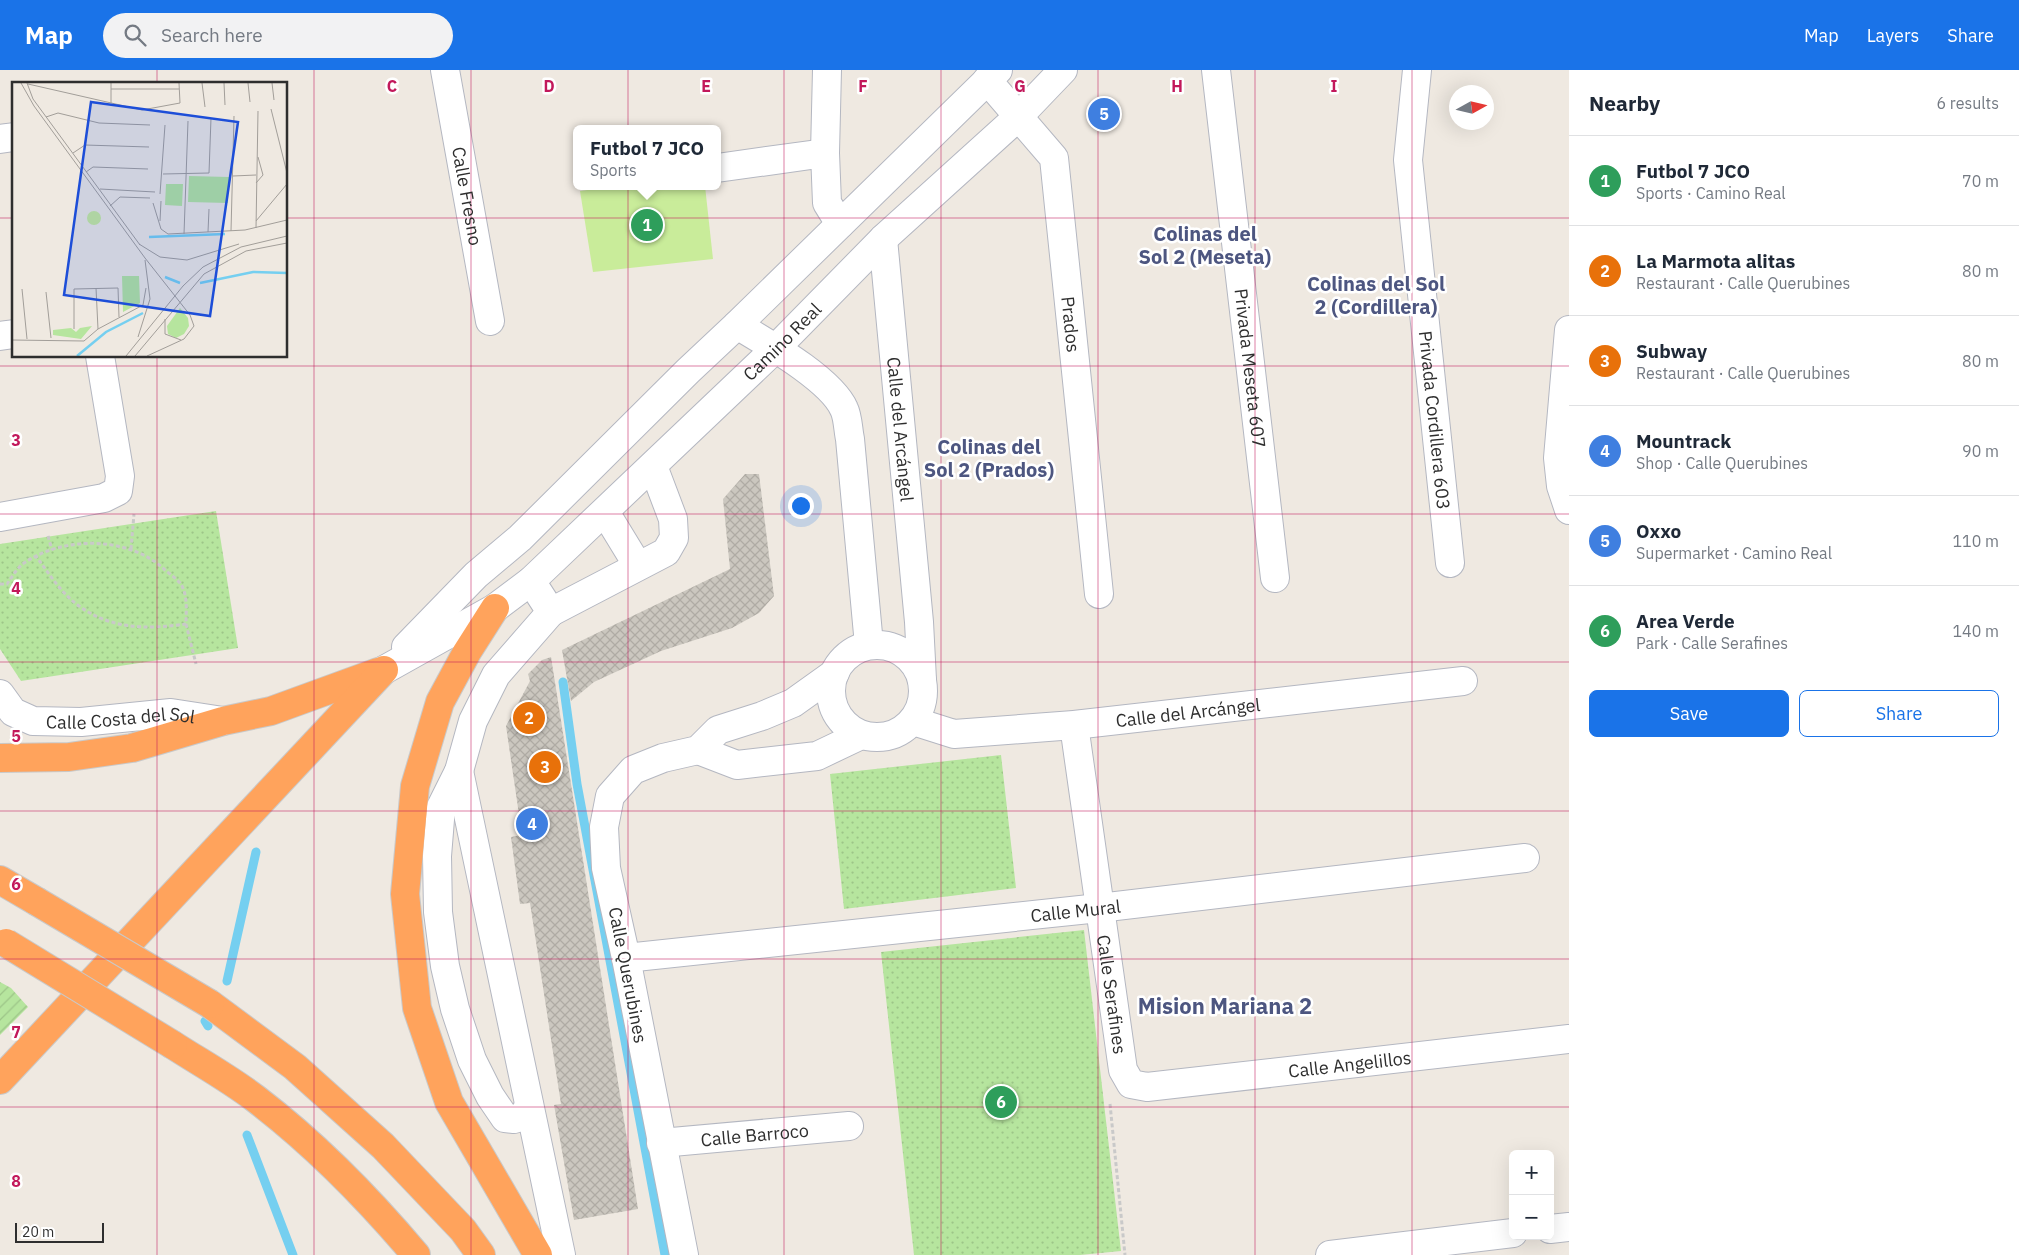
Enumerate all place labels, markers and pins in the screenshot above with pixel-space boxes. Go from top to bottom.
pin: 5 [1088,95,1120,133]
pin: 1 [631,206,663,244]
pin: 2 [513,699,545,737]
pin: 3 [529,748,561,786]
pin: 4 [516,805,548,843]
pin: 6 [985,1083,1017,1121]

